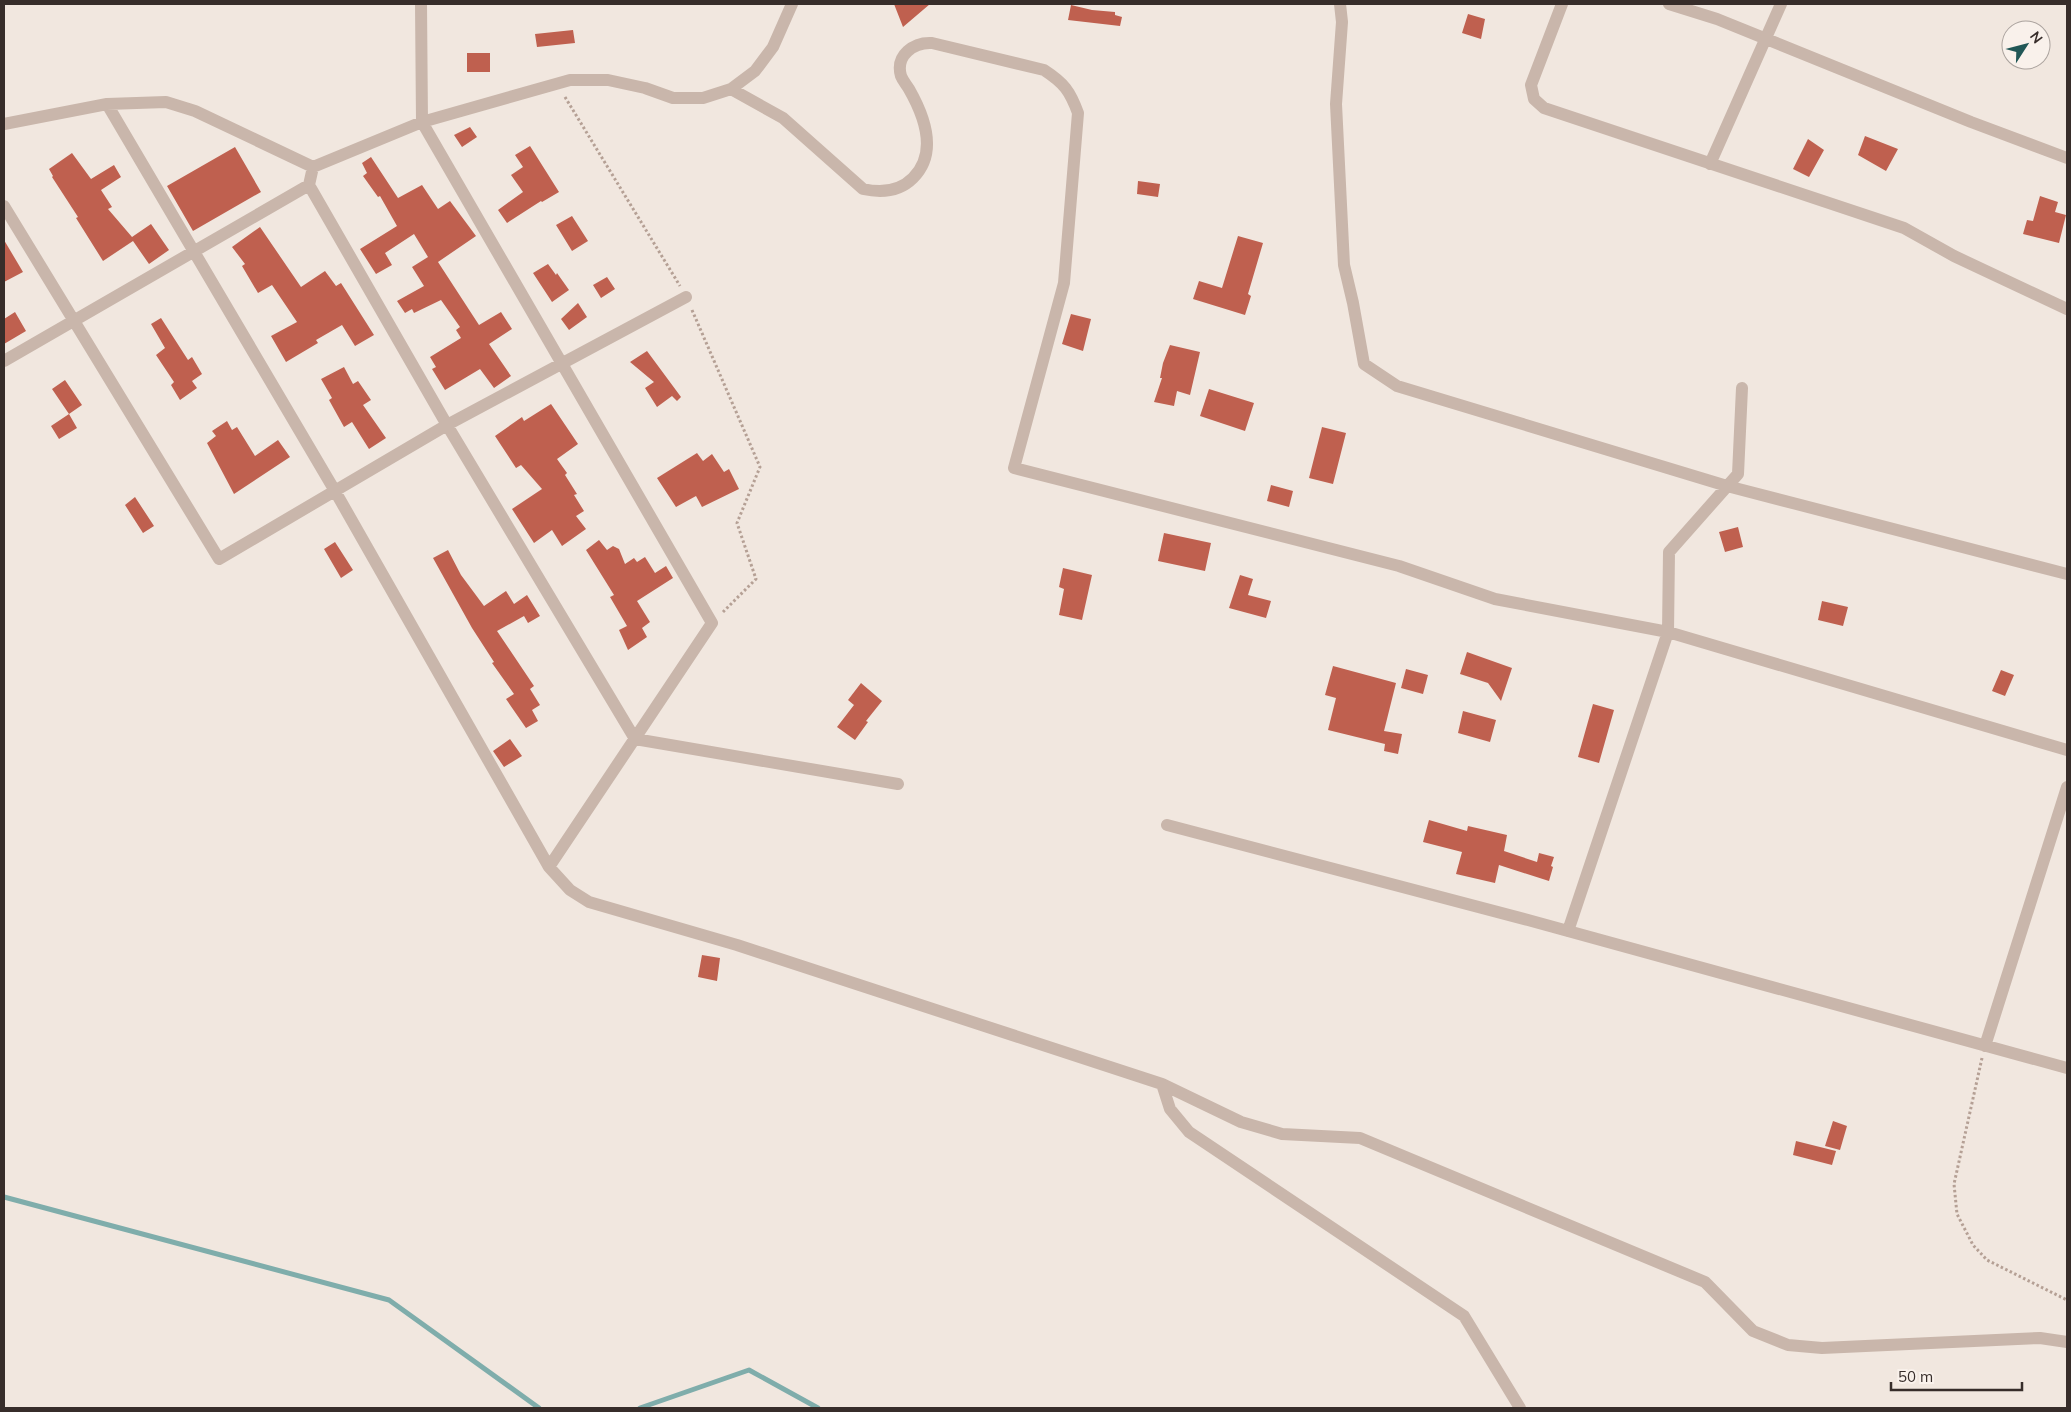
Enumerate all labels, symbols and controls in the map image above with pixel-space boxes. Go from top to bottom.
north arrow [2001,20,2051,70]
text: N [2026,28,2047,47]
scale bar [1891,1360,2022,1392]
text: 50 m [1898,1367,1933,1386]

